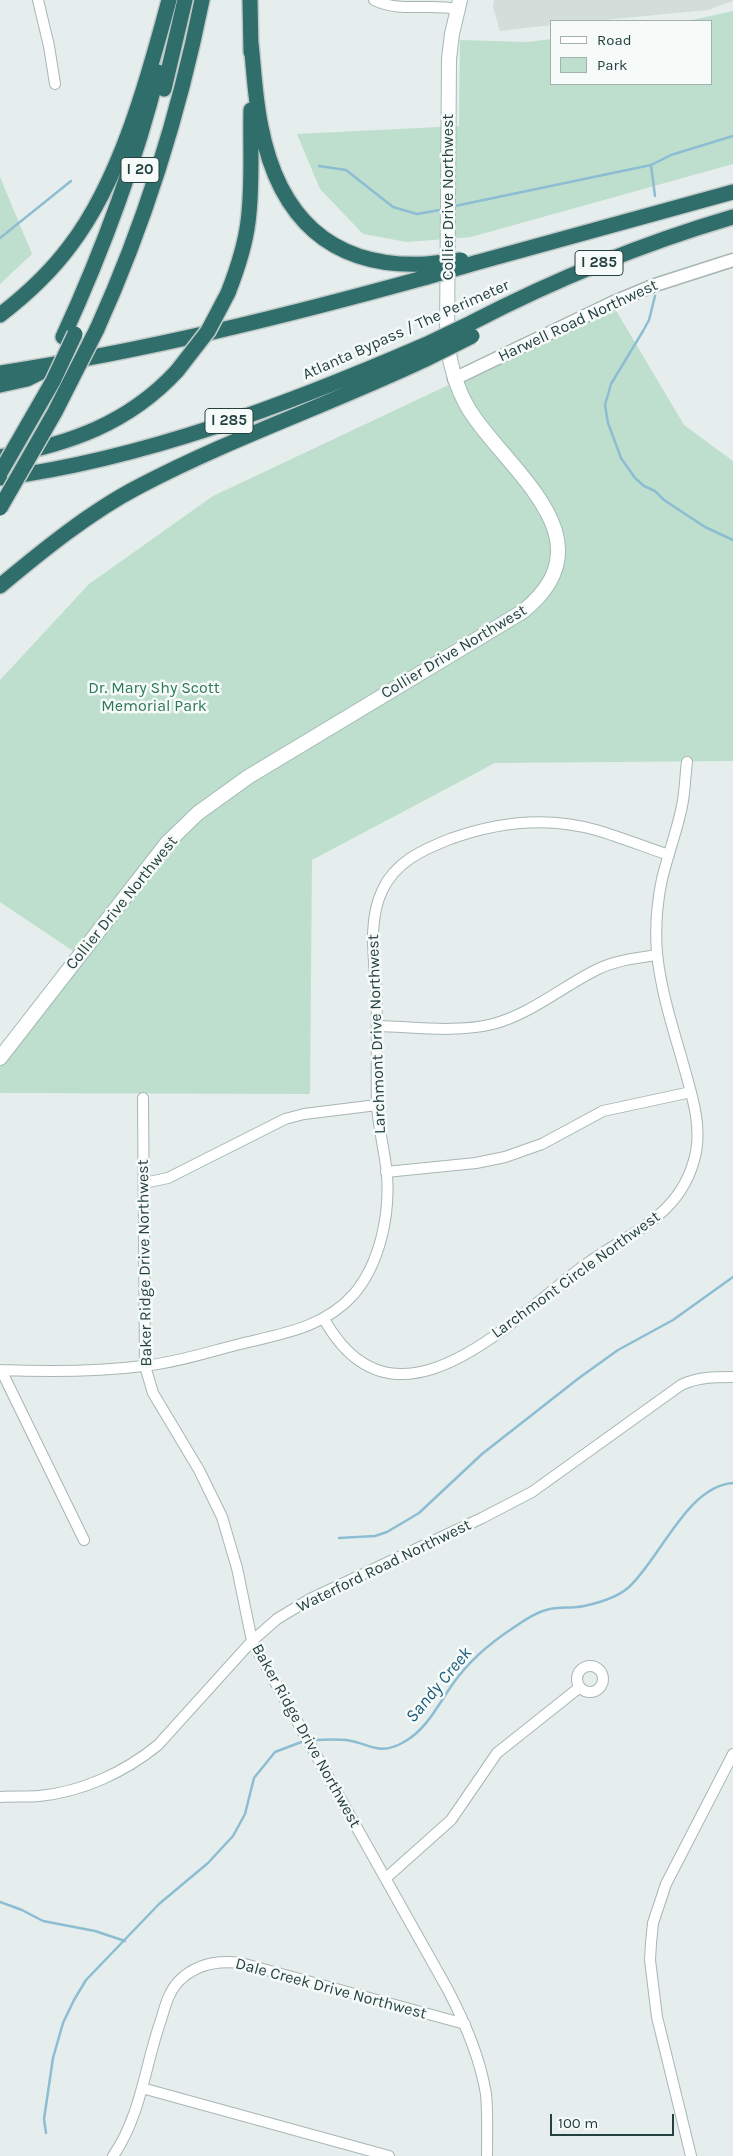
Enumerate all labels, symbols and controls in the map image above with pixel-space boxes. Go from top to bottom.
legend [550,20,713,85]
text: Road [597,31,632,49]
text: Park [597,56,627,74]
street label: Collier Drive Northwest [438,114,458,280]
road number: I 20 [121,158,159,182]
road number: I 285 [575,250,623,276]
street label: Atlanta Bypass / The Perimeter [300,276,512,384]
street label: Harwell Road Northwest [495,276,661,366]
road number: I 285 [205,408,253,434]
street label: Collier Drive Northwest [378,601,530,703]
park label: Dr. Mary Shy Scott Memorial Park [88,678,220,716]
street label: Collier Drive Northwest [62,832,182,974]
street label: Larchmont Drive Northwest [364,934,390,1134]
street label: Baker Ridge Drive Northwest [134,1159,156,1367]
street label: Larchmont Circle Northwest [488,1207,664,1343]
street label: Waterford Road Northwest [294,1515,474,1617]
street label: Baker Ridge Drive Northwest [247,1641,365,1831]
water label: Sandy Creek [401,1643,477,1727]
street label: Dale Creek Drive Northwest [233,1954,429,2024]
scale bar [553,2104,677,2136]
text: 100 m [558,2114,598,2132]

